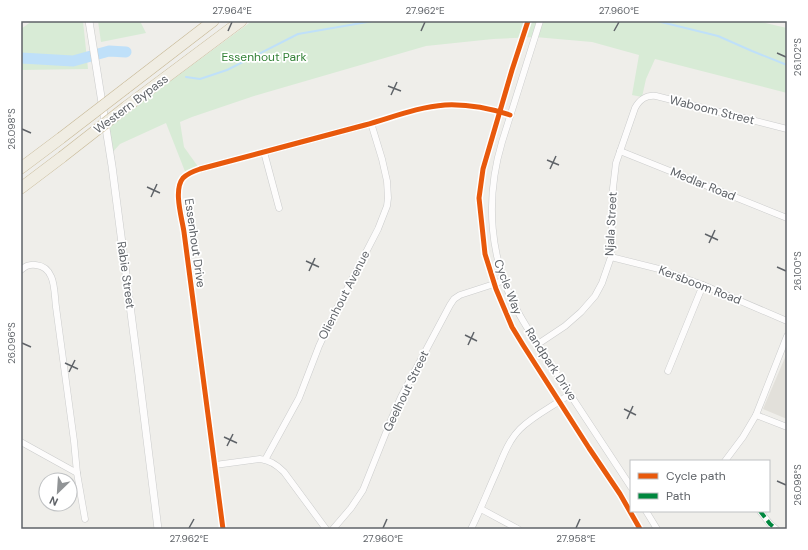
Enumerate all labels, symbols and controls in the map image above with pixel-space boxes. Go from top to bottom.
text: 27.964°E [212,4,252,17]
text: 27.962°E [405,4,445,17]
text: 27.960°E [599,4,640,17]
text: 26.102°S [791,38,804,76]
park label: Essenhout Park [221,49,307,65]
street label: Western Bypass [90,71,172,137]
street label: Waboom Street [668,92,757,128]
text: 26.098°S [5,108,18,150]
street label: Medlar Road [668,164,738,204]
street label: Njala Street [601,191,621,256]
street label: Essenhout Drive [181,197,209,289]
street label: Rabie Street [113,240,139,310]
street label: Olienhout Avenue [315,248,373,342]
text: 26.100°S [791,251,804,291]
street label: Cycle Way [490,257,526,317]
street label: Kersboom Road [656,262,744,308]
text: 26.096°S [5,322,18,364]
street label: Randpark Drive [521,324,581,404]
street label: Geelhout Street [379,348,433,434]
legend [630,460,770,512]
text: 26.098°S [791,464,804,506]
text: Cycle path [666,468,726,484]
north arrow [38,472,78,512]
text: Path [666,488,691,504]
text: N [47,493,60,509]
text: 27.962°E [169,532,209,545]
text: 27.960°E [363,532,404,545]
text: 27.958°E [556,532,596,545]

